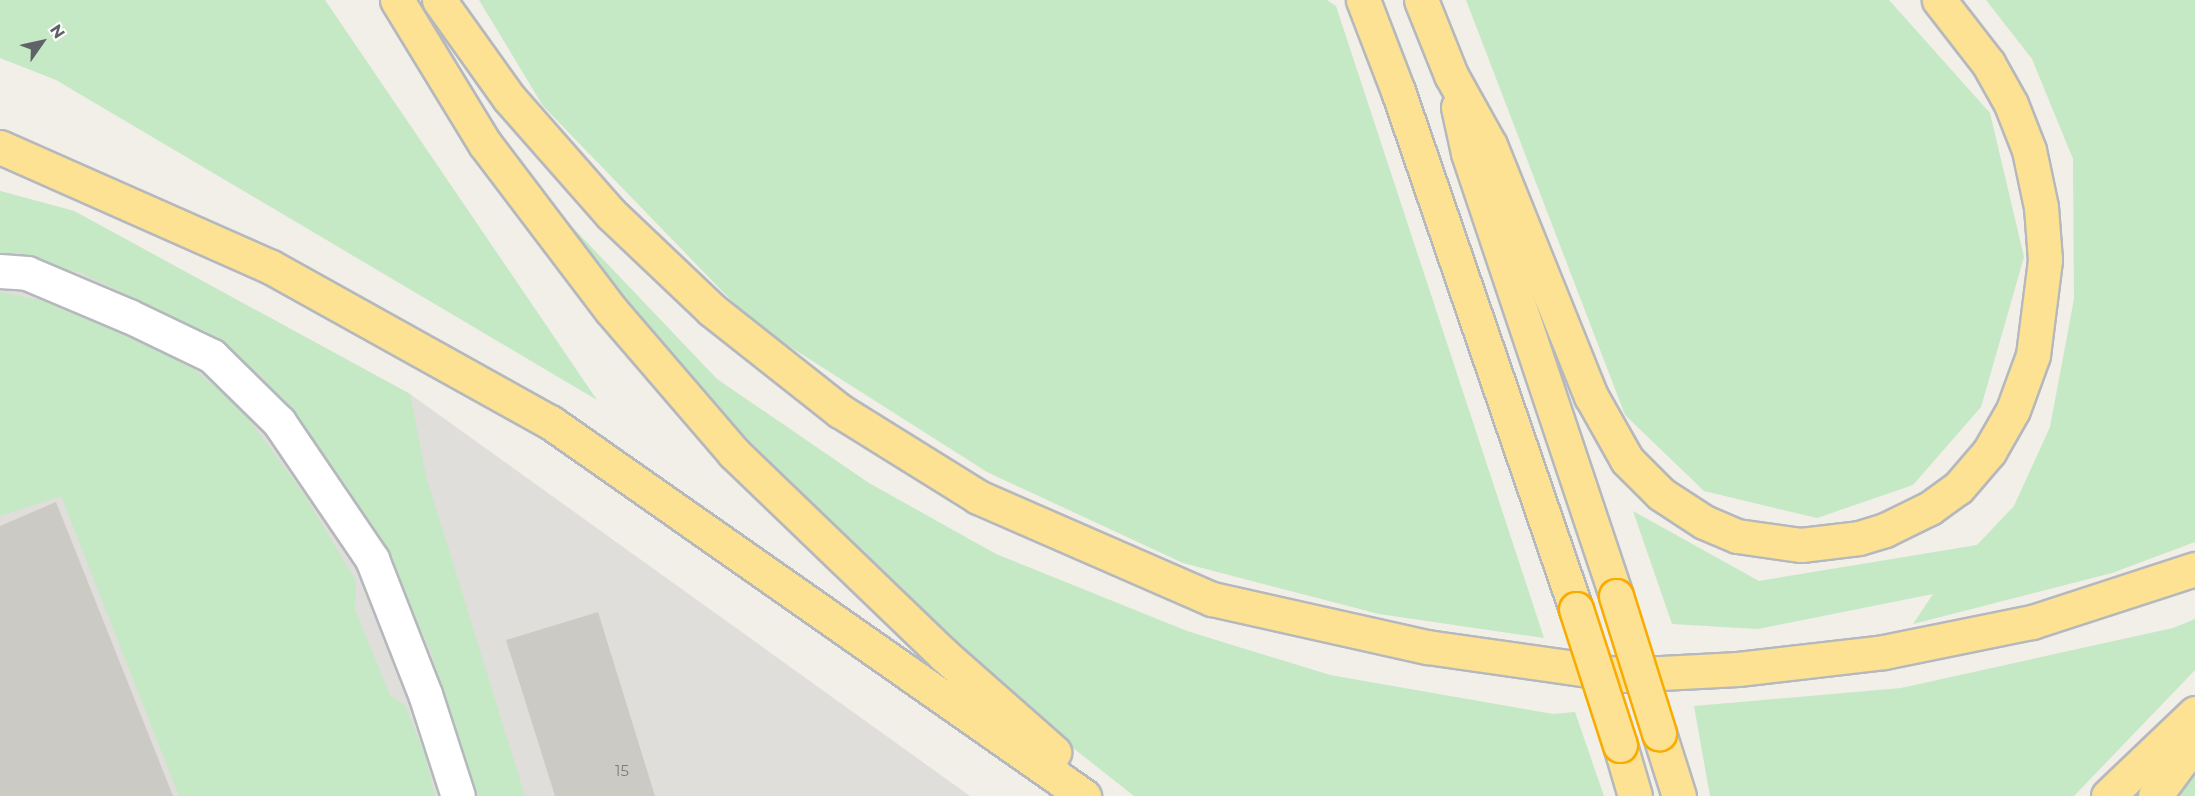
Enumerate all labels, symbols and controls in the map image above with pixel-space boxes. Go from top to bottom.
north arrow [12,12,72,72]
text: N [46,21,69,42]
house number: 15 [615,762,629,780]

